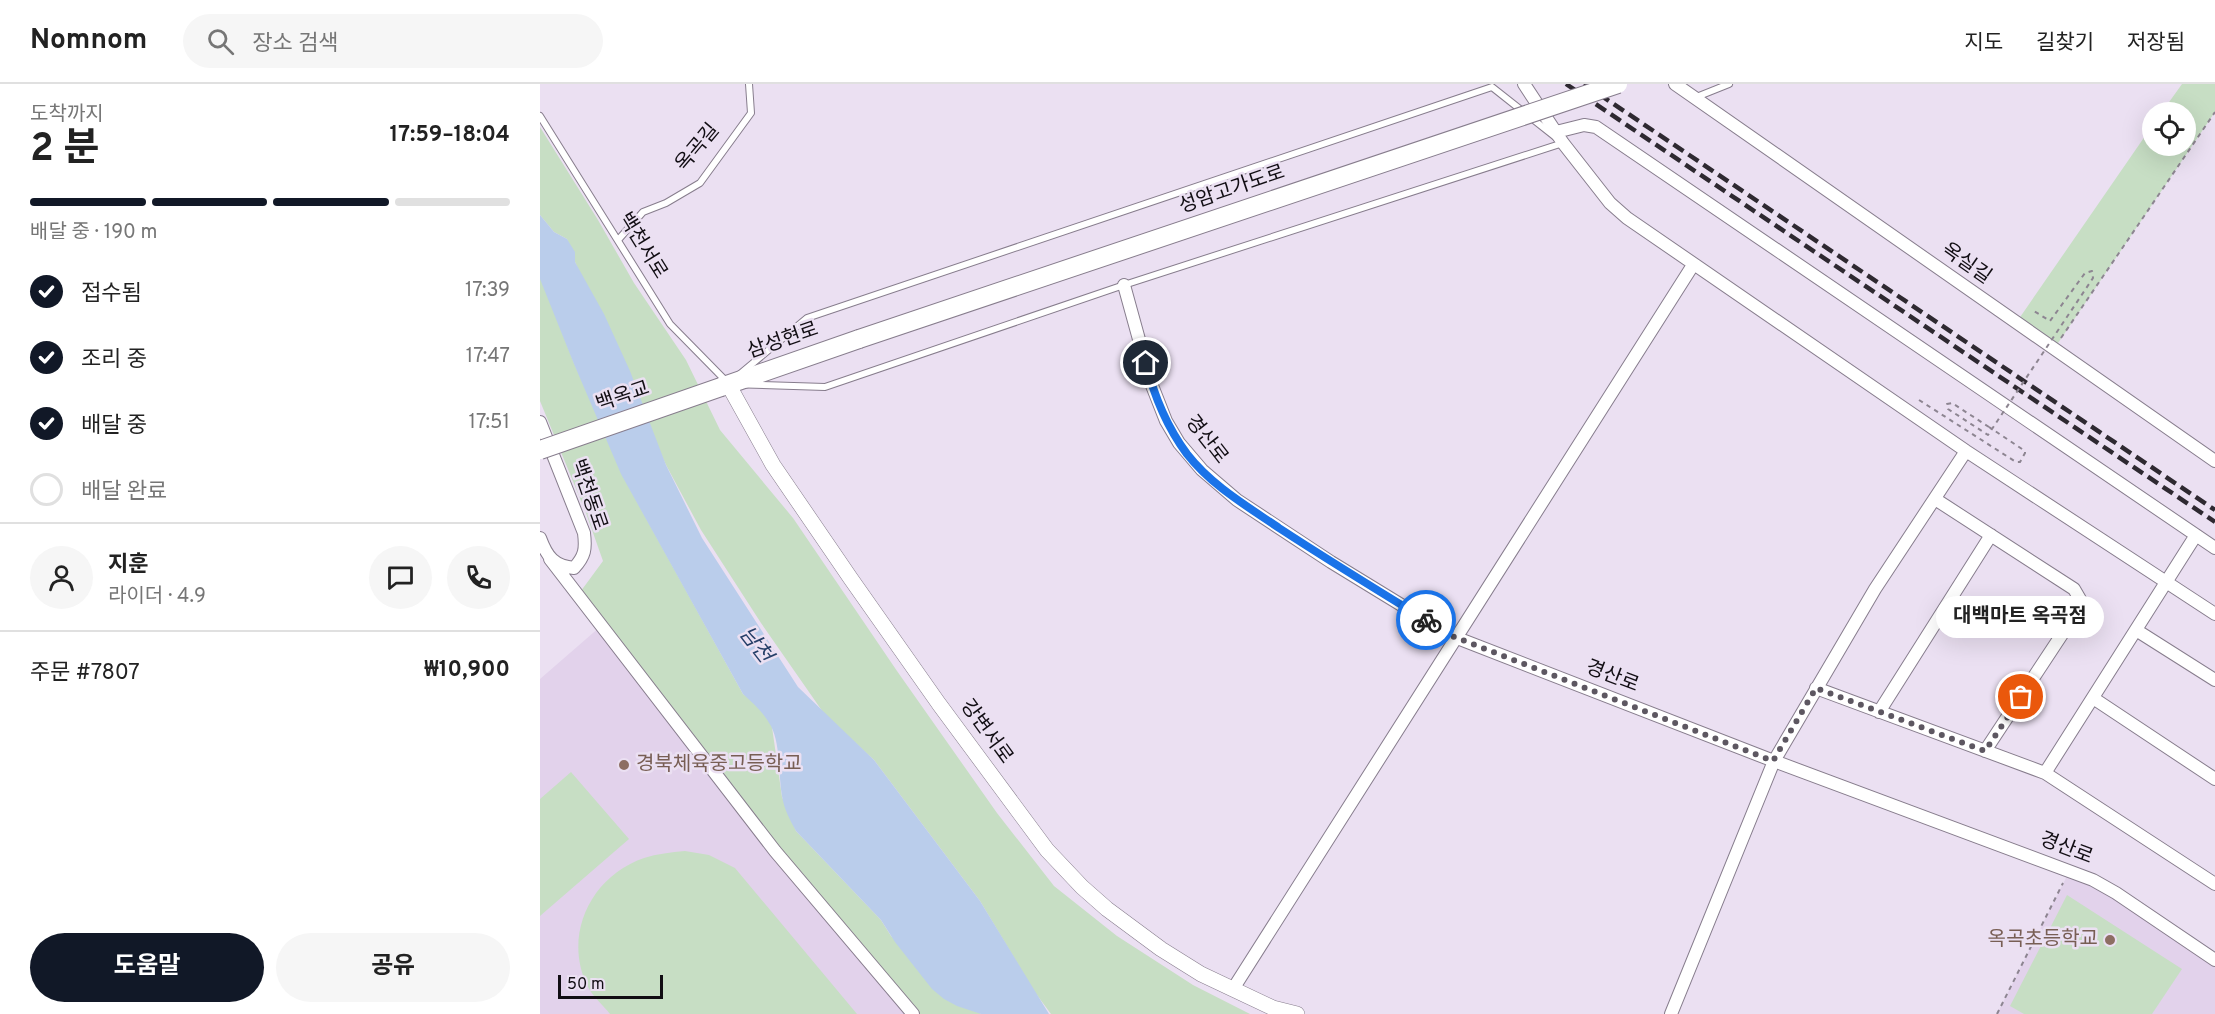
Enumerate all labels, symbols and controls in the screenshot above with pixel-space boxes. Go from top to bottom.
search box [183,14,603,68]
text: Nomnom [30,23,147,59]
icon: search [204,25,237,58]
text: 지도 [1964,30,2003,57]
text: 길찾기 [2036,30,2094,57]
text: 저장됨 [2127,30,2185,57]
text: 장소 검색 [252,31,338,58]
text: 도착까지 [30,102,104,128]
map controls [2142,102,2196,156]
button: locate [2142,102,2196,156]
street label: 옥곡길 [670,118,726,178]
text: 17:59–18:04 [389,122,510,149]
text: 2 분 [30,126,99,175]
street label: 성암고가도로 [1176,160,1288,220]
street label: 백천서로 [611,208,673,284]
text: 배달 중 · 190 m [30,220,158,246]
street label: 옥실길 [1936,238,1996,290]
icon: check [30,275,63,308]
text: 17:39 [465,278,510,304]
text: 접수됨 [81,281,142,308]
street label: 삼성현로 [744,317,822,365]
pin [1120,337,1171,388]
icon: check [30,341,63,374]
text: 17:47 [466,344,510,370]
icon: home [1129,346,1162,379]
text: 조리 중 [81,347,147,374]
street label: 백옥교 [593,376,653,418]
icon: check [30,407,63,440]
text: 17:51 [469,410,510,436]
street label: 경산로 [1179,410,1233,470]
text: 배달 중 [81,413,147,440]
street label: 백천동로 [564,456,612,534]
text: 배달 완료 [81,479,167,506]
button: person [30,546,93,609]
button: chat [369,546,432,609]
button: phone [447,546,510,609]
text: 지훈 [108,552,148,579]
text: 라이더 · 4.9 [108,584,206,610]
courier [1396,590,1456,650]
callout: 대백마트 옥곡점 [1937,595,2105,637]
icon: bike [1410,604,1443,637]
text: 대백마트 옥곡점 [1953,604,2087,630]
water label: 남천 [732,621,779,671]
street label: 경산로 [1582,655,1642,699]
text: ₩10,900 [424,657,510,684]
text: 주문 #7807 [30,660,140,687]
pin [1995,671,2046,722]
icon: bag [2004,680,2037,713]
street label: 강변서로 [954,695,1018,769]
place label: 경북체육중고등학교 [636,752,802,778]
marker: 경북체육중고등학교 [617,758,631,772]
street label: 경산로 [2036,827,2096,871]
place label: 옥곡초등학교 [1988,927,2098,953]
button: 도움말 [30,933,264,1002]
button: 공유 [276,933,510,1002]
marker: 옥곡초등학교 [2103,933,2117,947]
scale bar [558,972,663,1000]
text: 50 m [567,975,605,995]

